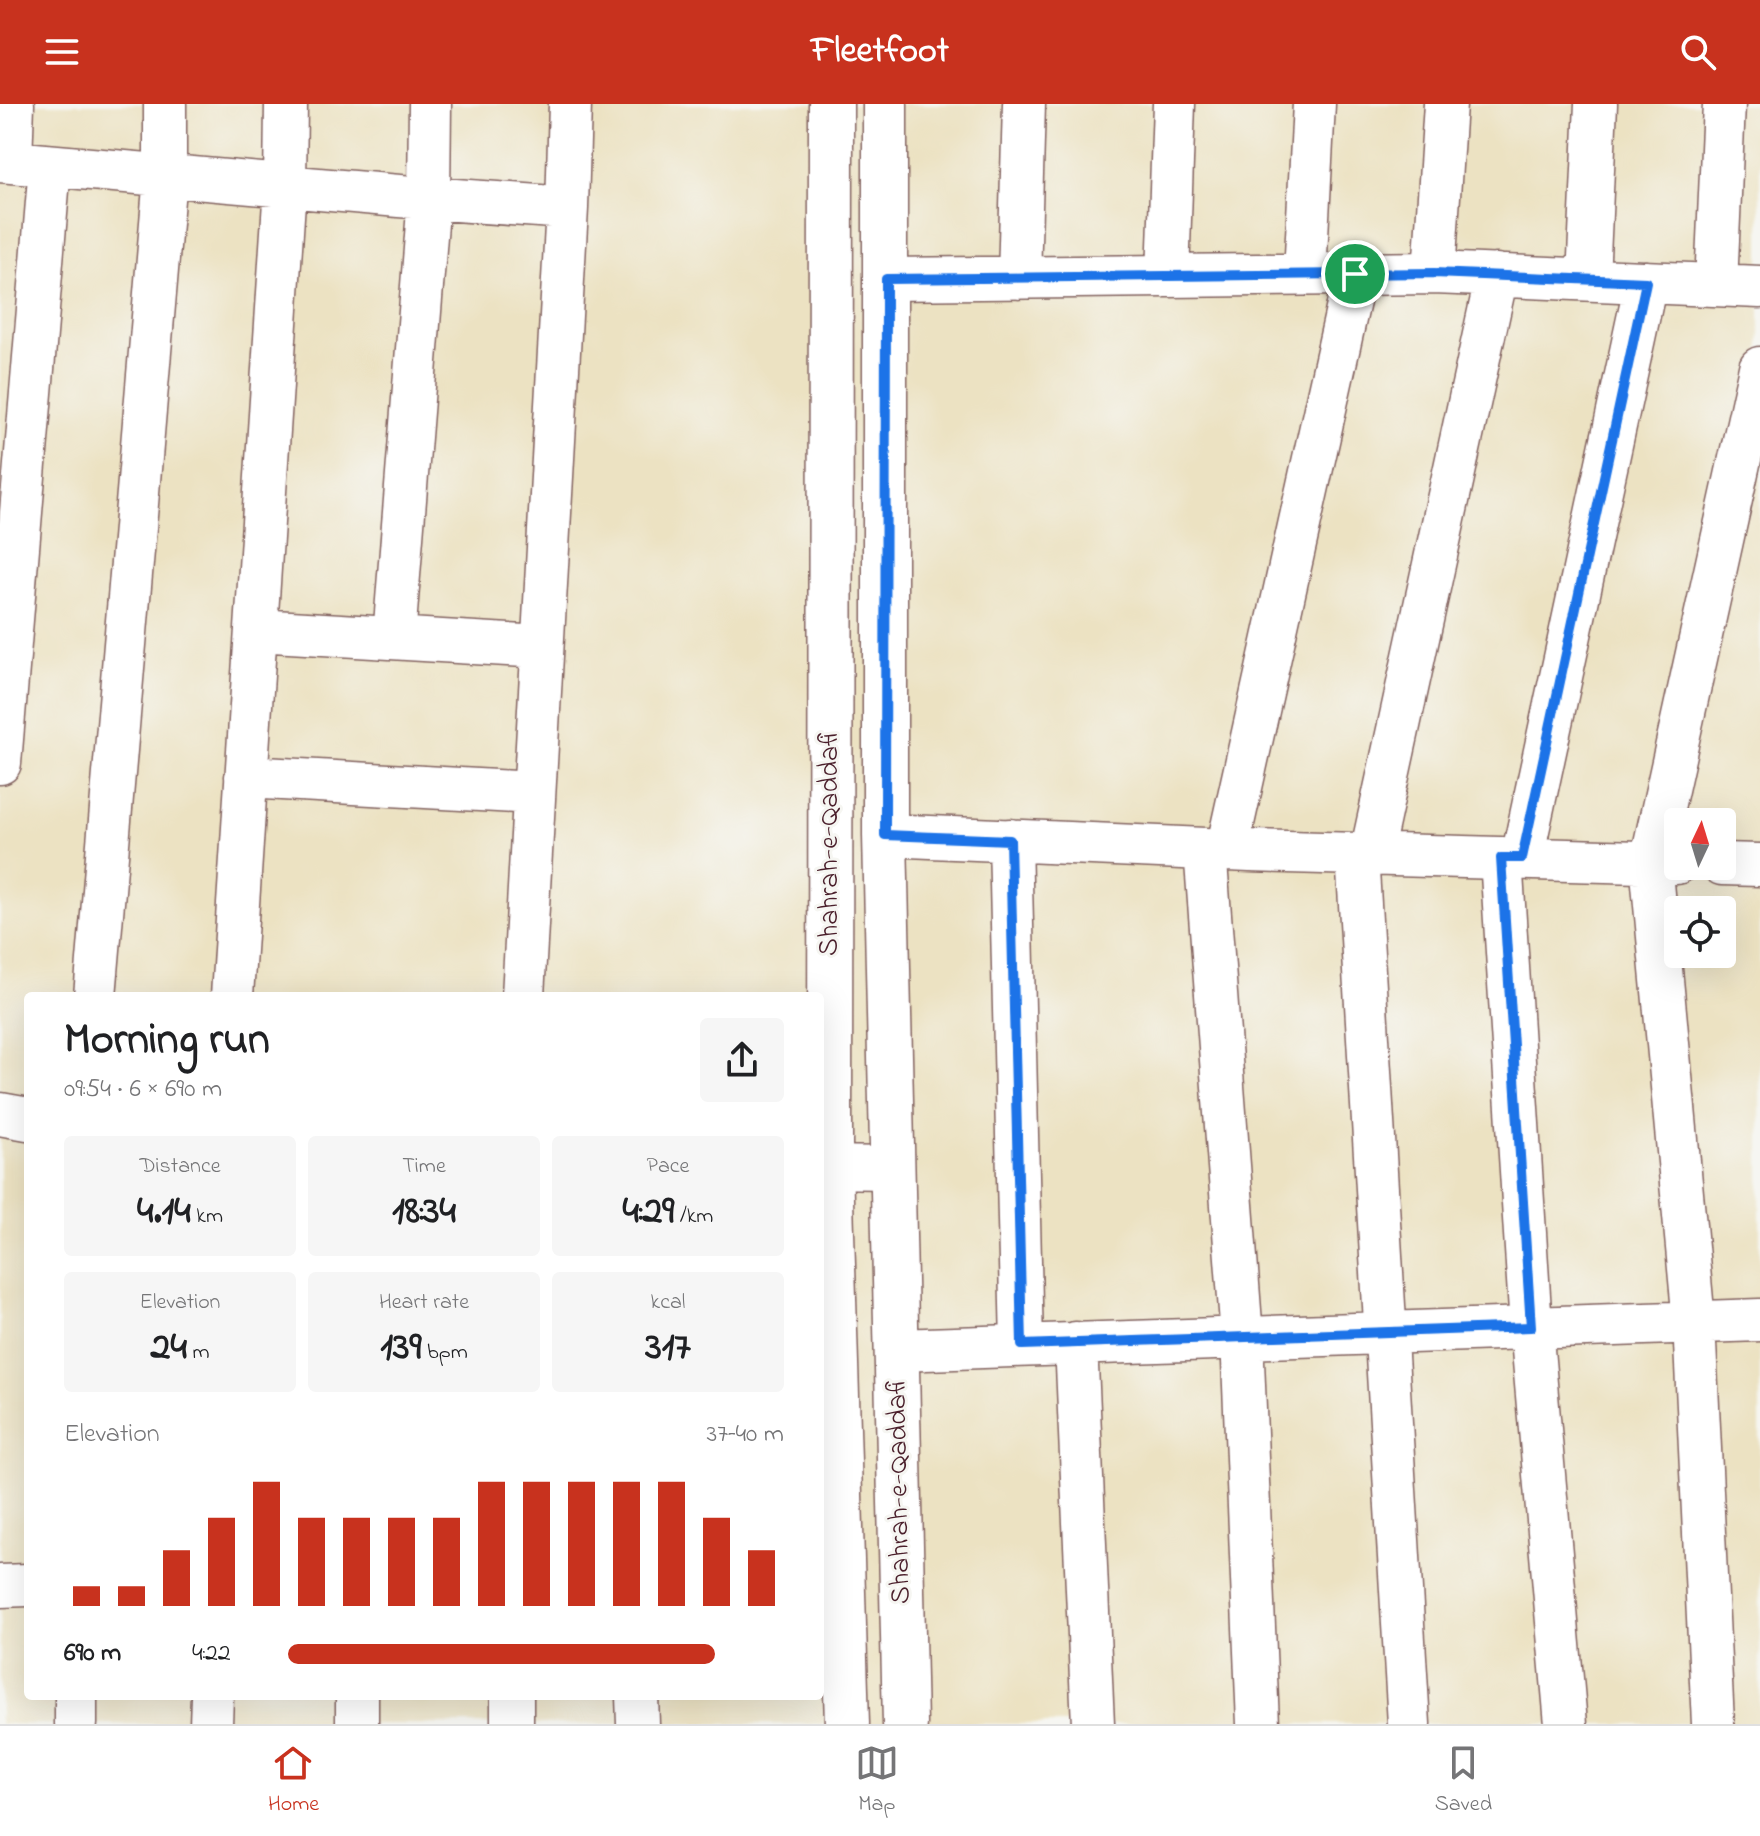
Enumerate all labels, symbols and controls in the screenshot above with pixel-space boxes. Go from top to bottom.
text: Fleetfoot [811,26,949,79]
icon: menu [40,30,84,74]
icon: search [1676,30,1720,74]
pin [1321,240,1389,308]
icon: arrive [1333,252,1377,296]
street label: Shahrah-e-Qaddafi [810,728,851,956]
north arrow [1664,808,1736,880]
map controls [1664,808,1736,968]
button: locate [1664,896,1736,968]
text: Morning run [64,1009,270,1073]
button: share [700,1018,784,1102]
text: 09:54 · 6 × 690 m [64,1071,222,1109]
text: Distance [139,1151,221,1183]
text: Time [402,1151,446,1183]
text: Pace [647,1151,689,1183]
text: 4.14 [137,1183,191,1242]
text: 18:34 [392,1183,456,1242]
text: 4:29 [623,1183,674,1242]
text: km [191,1201,223,1233]
text: /km [674,1201,713,1233]
text: Elevation [140,1287,220,1319]
text: Heart rate [379,1287,469,1319]
text: kcal [651,1287,685,1319]
text: 24 [151,1319,187,1378]
text: 139 [380,1319,422,1378]
text: 317 [645,1319,691,1378]
text: m [187,1337,209,1369]
text: bpm [422,1337,468,1369]
street label: Shahrah-e-Qaddafi [878,1376,922,1604]
text: Elevation [64,1416,160,1454]
text: 37–40 m [706,1416,784,1454]
text: 690 m [64,1635,121,1673]
text: 4:22 [192,1635,231,1673]
tab: Home [268,1741,319,1821]
tab: Map [855,1741,899,1821]
tab: Saved [1435,1741,1492,1821]

